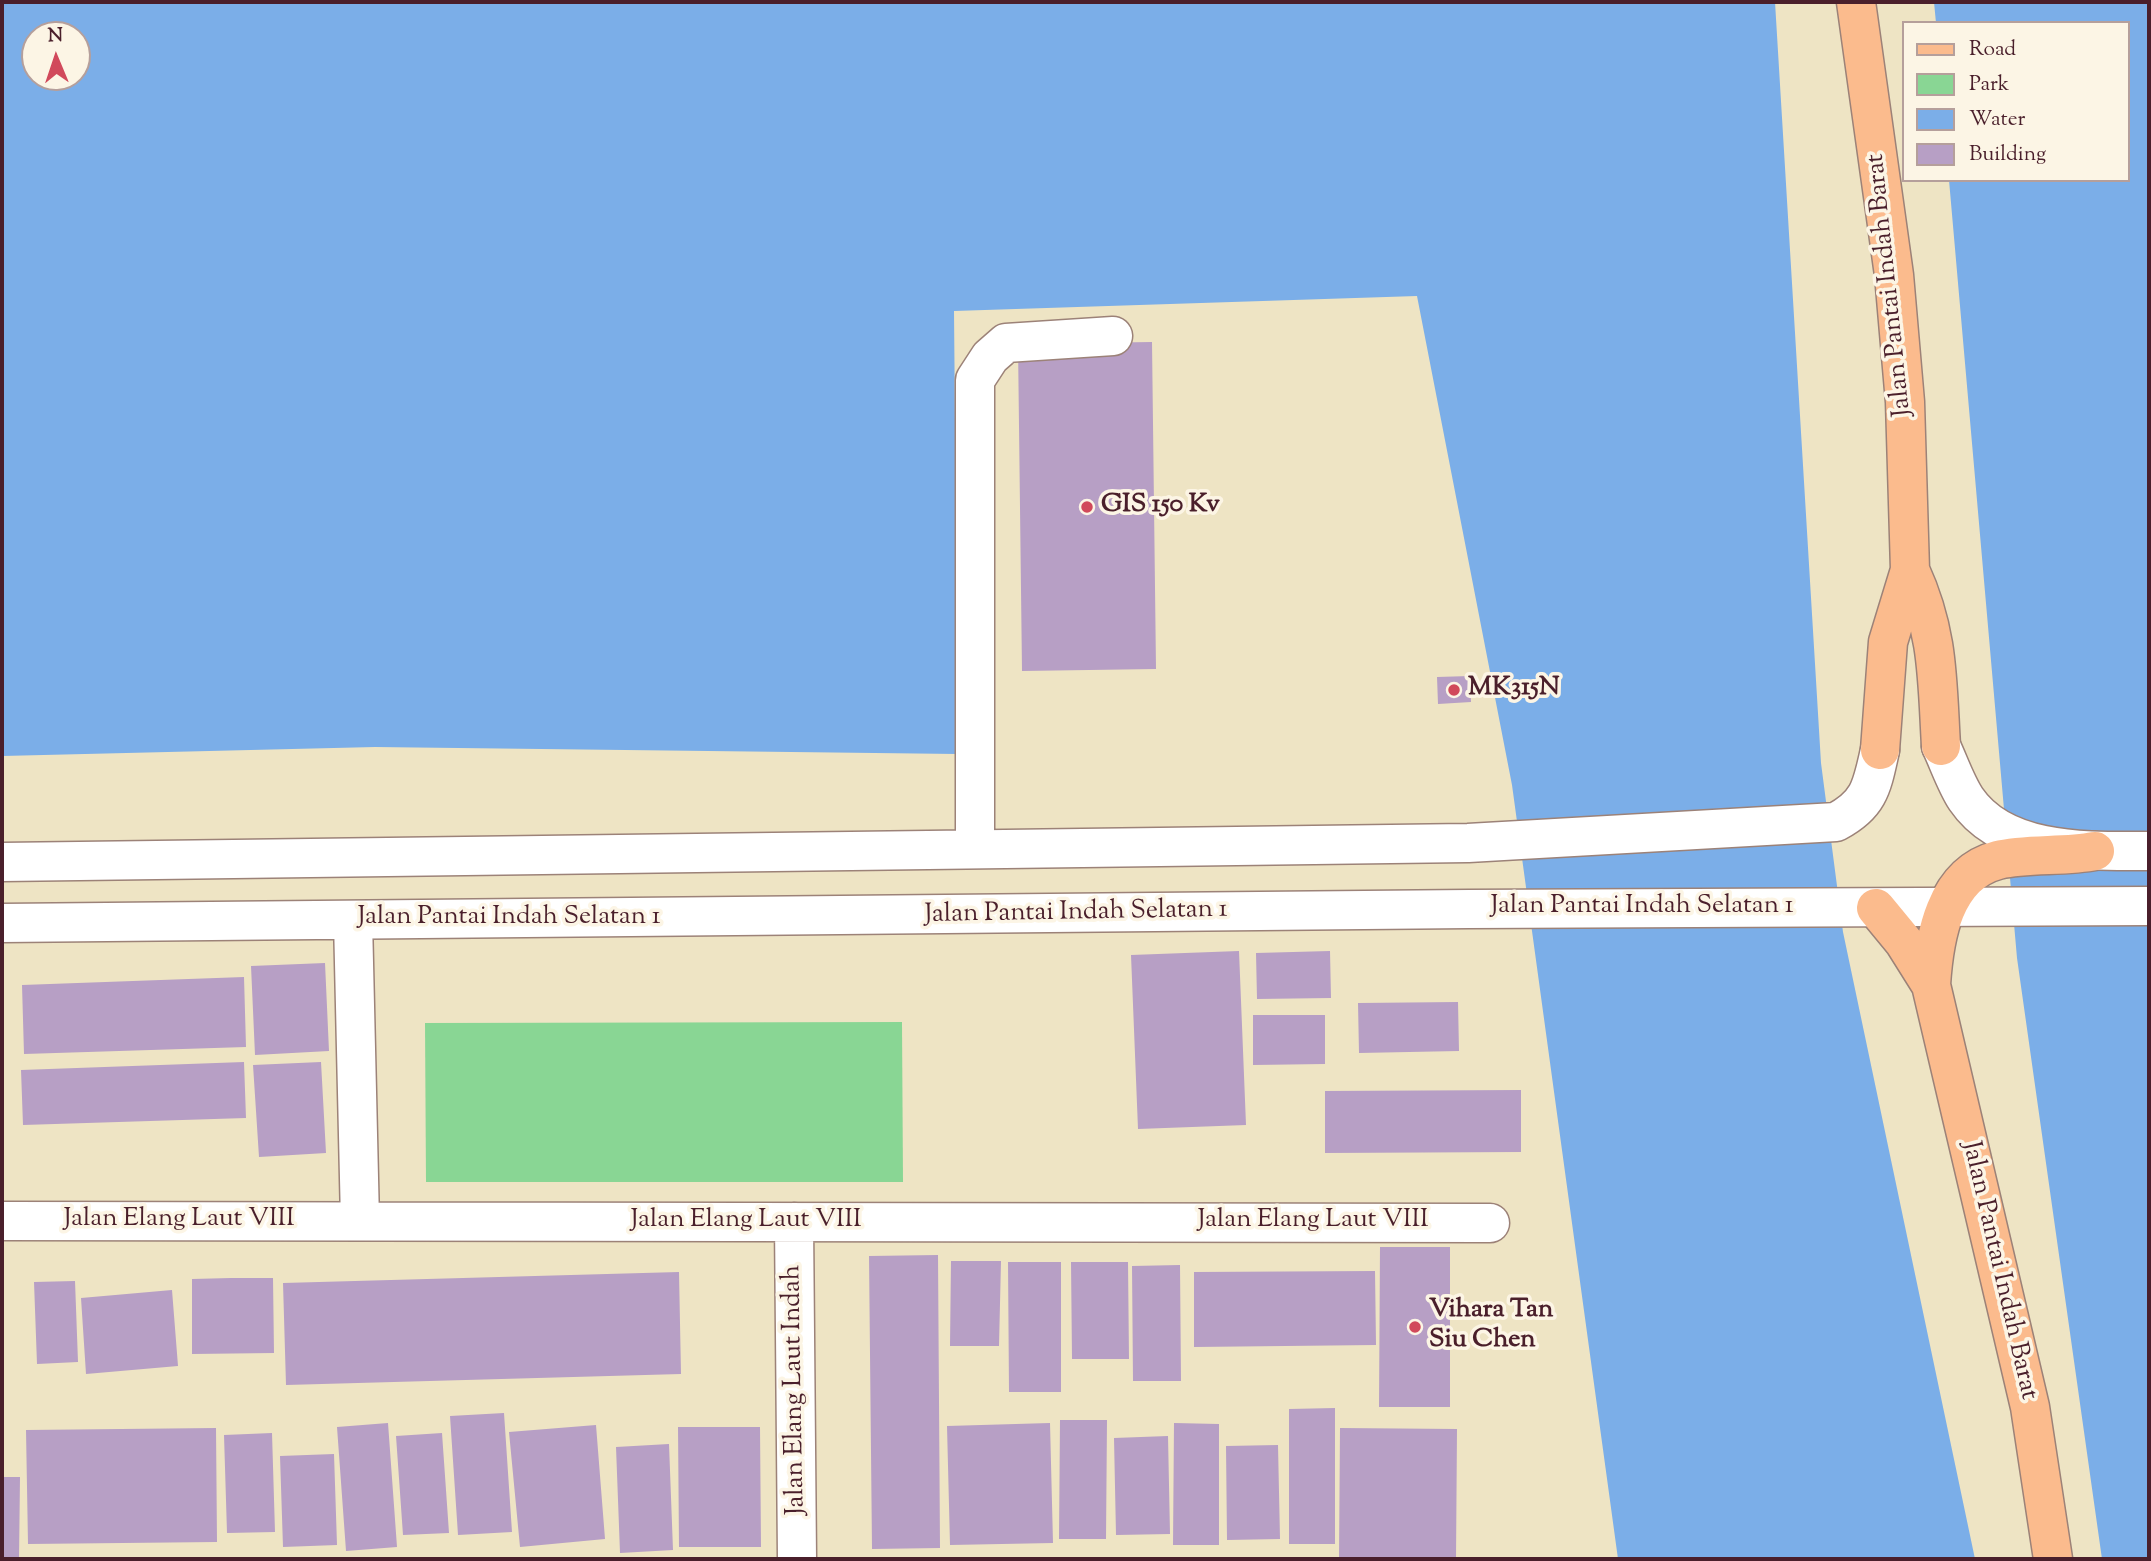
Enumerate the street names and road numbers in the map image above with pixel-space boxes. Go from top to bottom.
street label: Jalan Pantai Indah Barat [1862,152,1920,418]
street label: Jalan Pantai Indah Selatan 1 [1490,892,1794,924]
street label: Jalan Pantai Indah Selatan 1 [924,896,1228,932]
street label: Jalan Pantai Indah Selatan 1 [357,903,661,935]
street label: Jalan Pantai Indah Barat [1953,1139,2043,1403]
street label: Jalan Elang Laut VIII [63,1205,295,1237]
street label: Jalan Elang Laut VIII [630,1206,862,1238]
street label: Jalan Elang Laut VIII [1197,1206,1429,1238]
street label: Jalan Elang Laut Indah [778,1265,814,1515]

